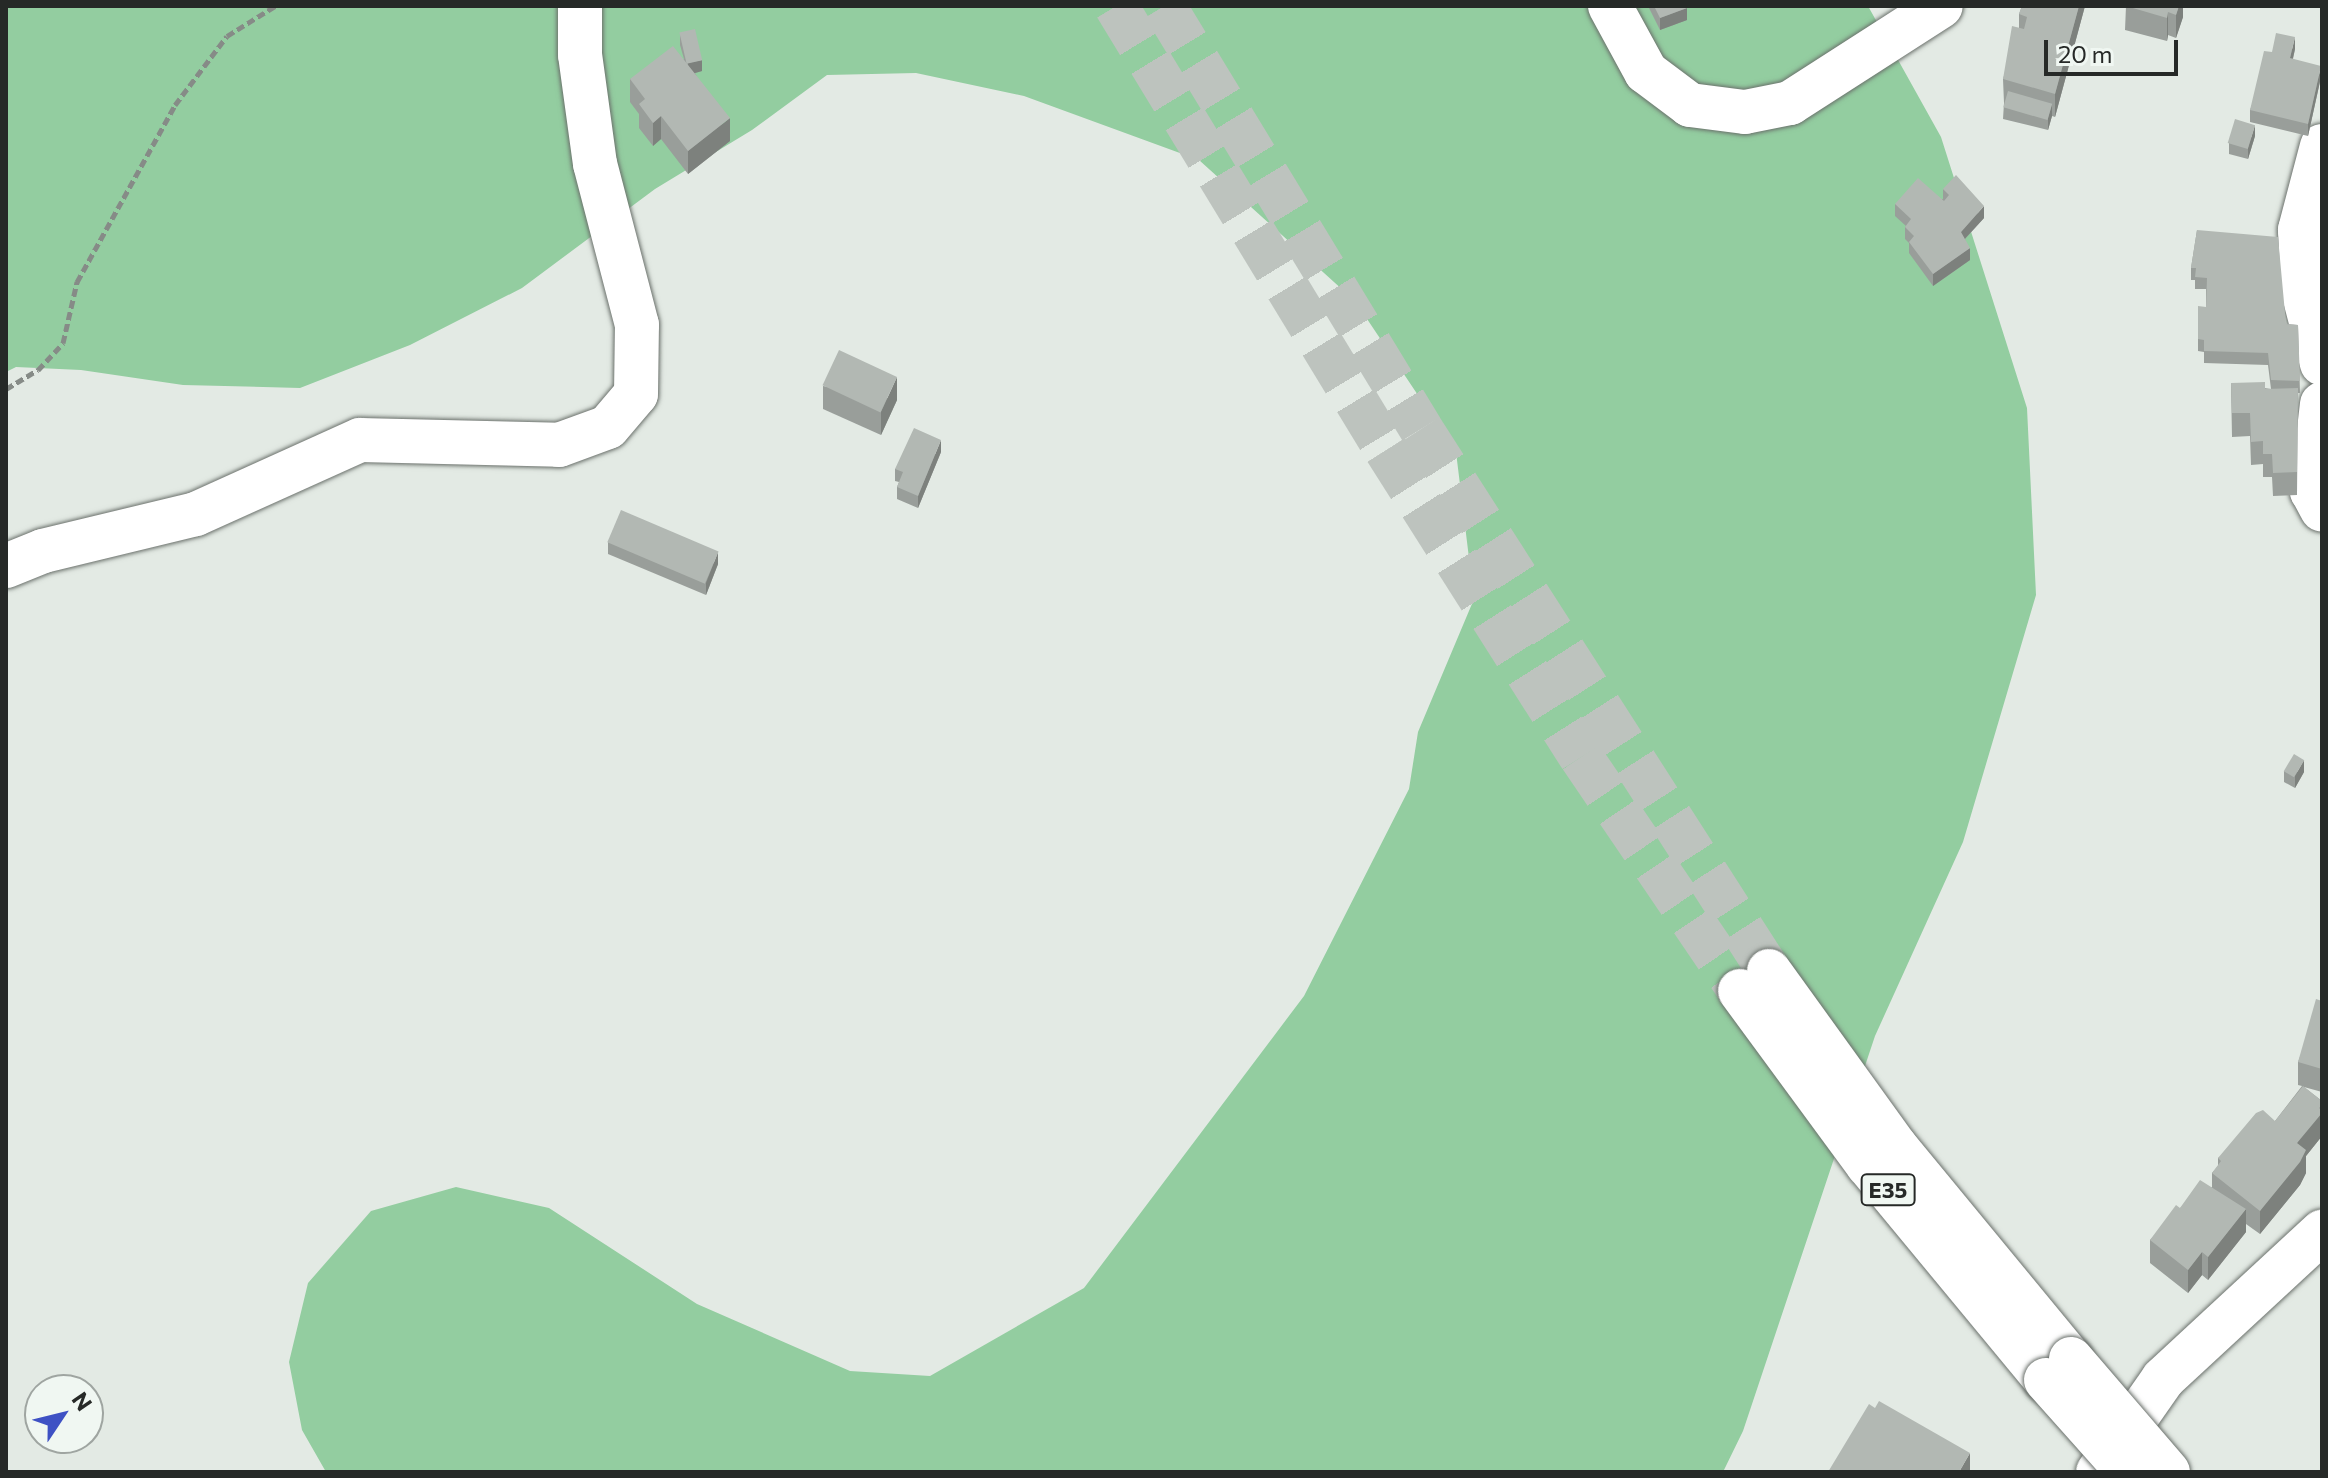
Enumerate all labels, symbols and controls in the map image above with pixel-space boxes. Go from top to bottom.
scale bar [2048,24,2182,74]
text: 20 m [2058,39,2112,68]
road number: E35 [1860,1172,1916,1208]
north arrow [24,1374,104,1454]
text: N [67,1387,98,1416]

